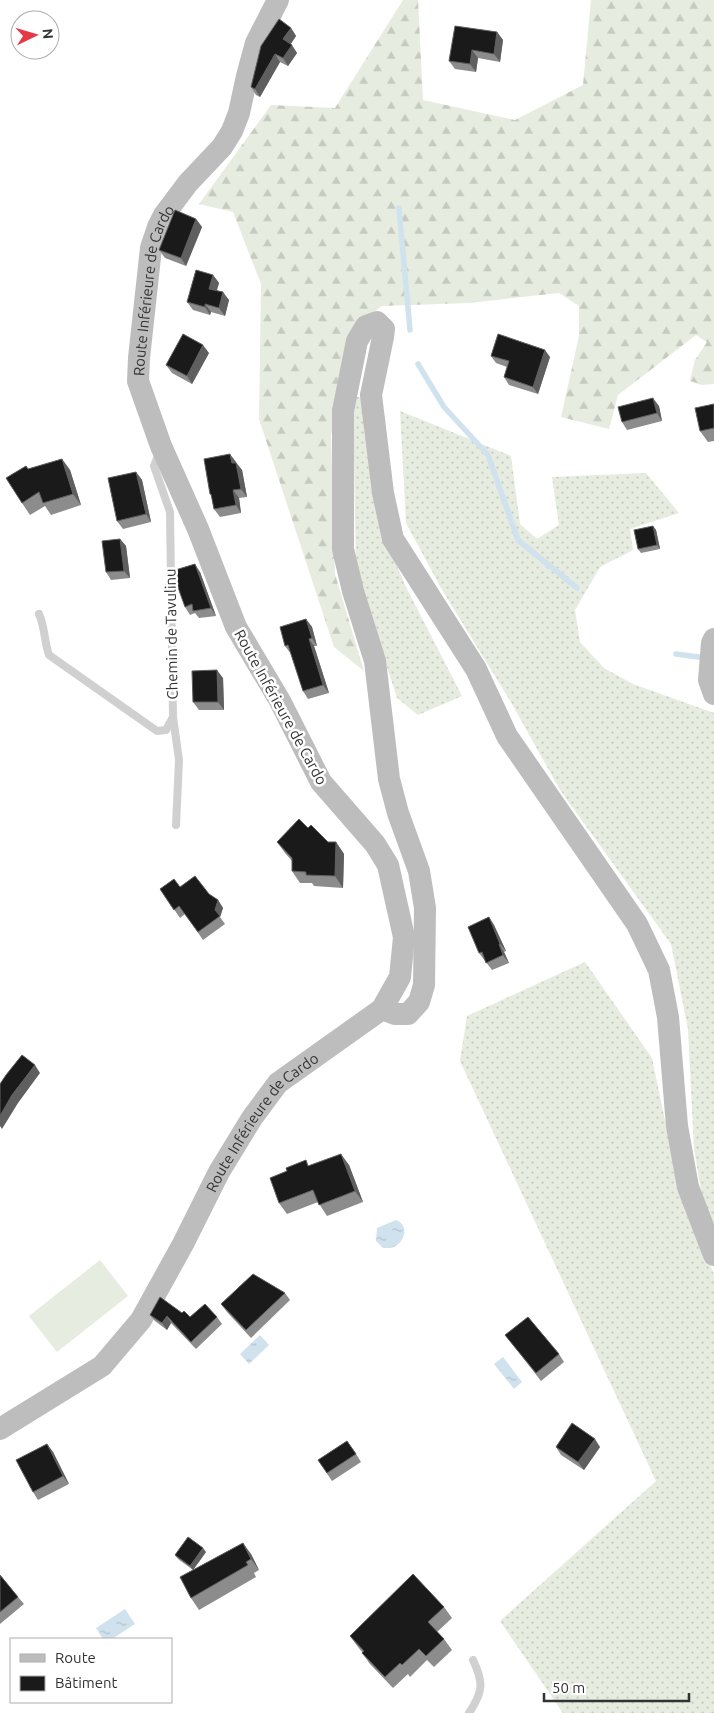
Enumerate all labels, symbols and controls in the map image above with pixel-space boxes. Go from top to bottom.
north arrow [10,10,60,60]
text: N [40,28,56,40]
street label: Route Inférieure de Cardo [130,201,177,376]
street label: Chemin de Tavulinu [161,568,181,700]
street label: Route Inférieure de Cardo [231,626,331,788]
street label: Route Inférieure de Cardo [202,1049,321,1195]
legend [10,1638,172,1703]
text: Route [55,1649,96,1666]
scale bar [544,1670,689,1702]
text: Bâtiment [55,1674,118,1691]
text: 50 m [552,1679,585,1696]

